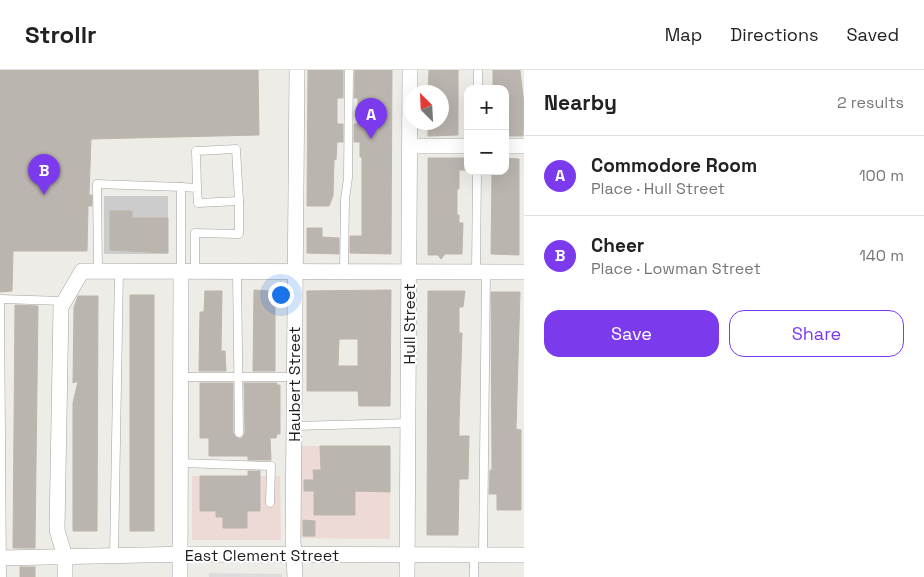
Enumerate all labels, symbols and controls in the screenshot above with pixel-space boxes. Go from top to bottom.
text: Strollr [25,19,97,50]
text: Map [665,23,702,46]
text: Directions [730,23,819,46]
text: Saved [847,23,899,46]
north arrow [404,85,449,130]
map controls [464,85,509,175]
button: + [464,85,509,130]
text: Nearby [544,89,617,116]
text: 2 results [837,92,904,113]
pin: A [355,98,387,139]
button: − [464,130,509,175]
text: Commodore Room [591,153,757,178]
pin: B [28,154,60,195]
text: A [555,165,565,186]
text: 100 m [859,165,904,186]
text: Place · Hull Street [591,178,725,199]
text: Cheer [591,233,644,258]
text: B [555,245,565,266]
text: 140 m [859,245,904,266]
text: Place · Lowman Street [591,258,761,279]
your location [268,282,294,308]
street label: Hull Street [399,283,420,365]
button: Save [544,310,719,357]
button: Share [729,310,904,357]
street label: Haubert Street [284,326,305,442]
street label: East Clement Street [185,545,339,566]

